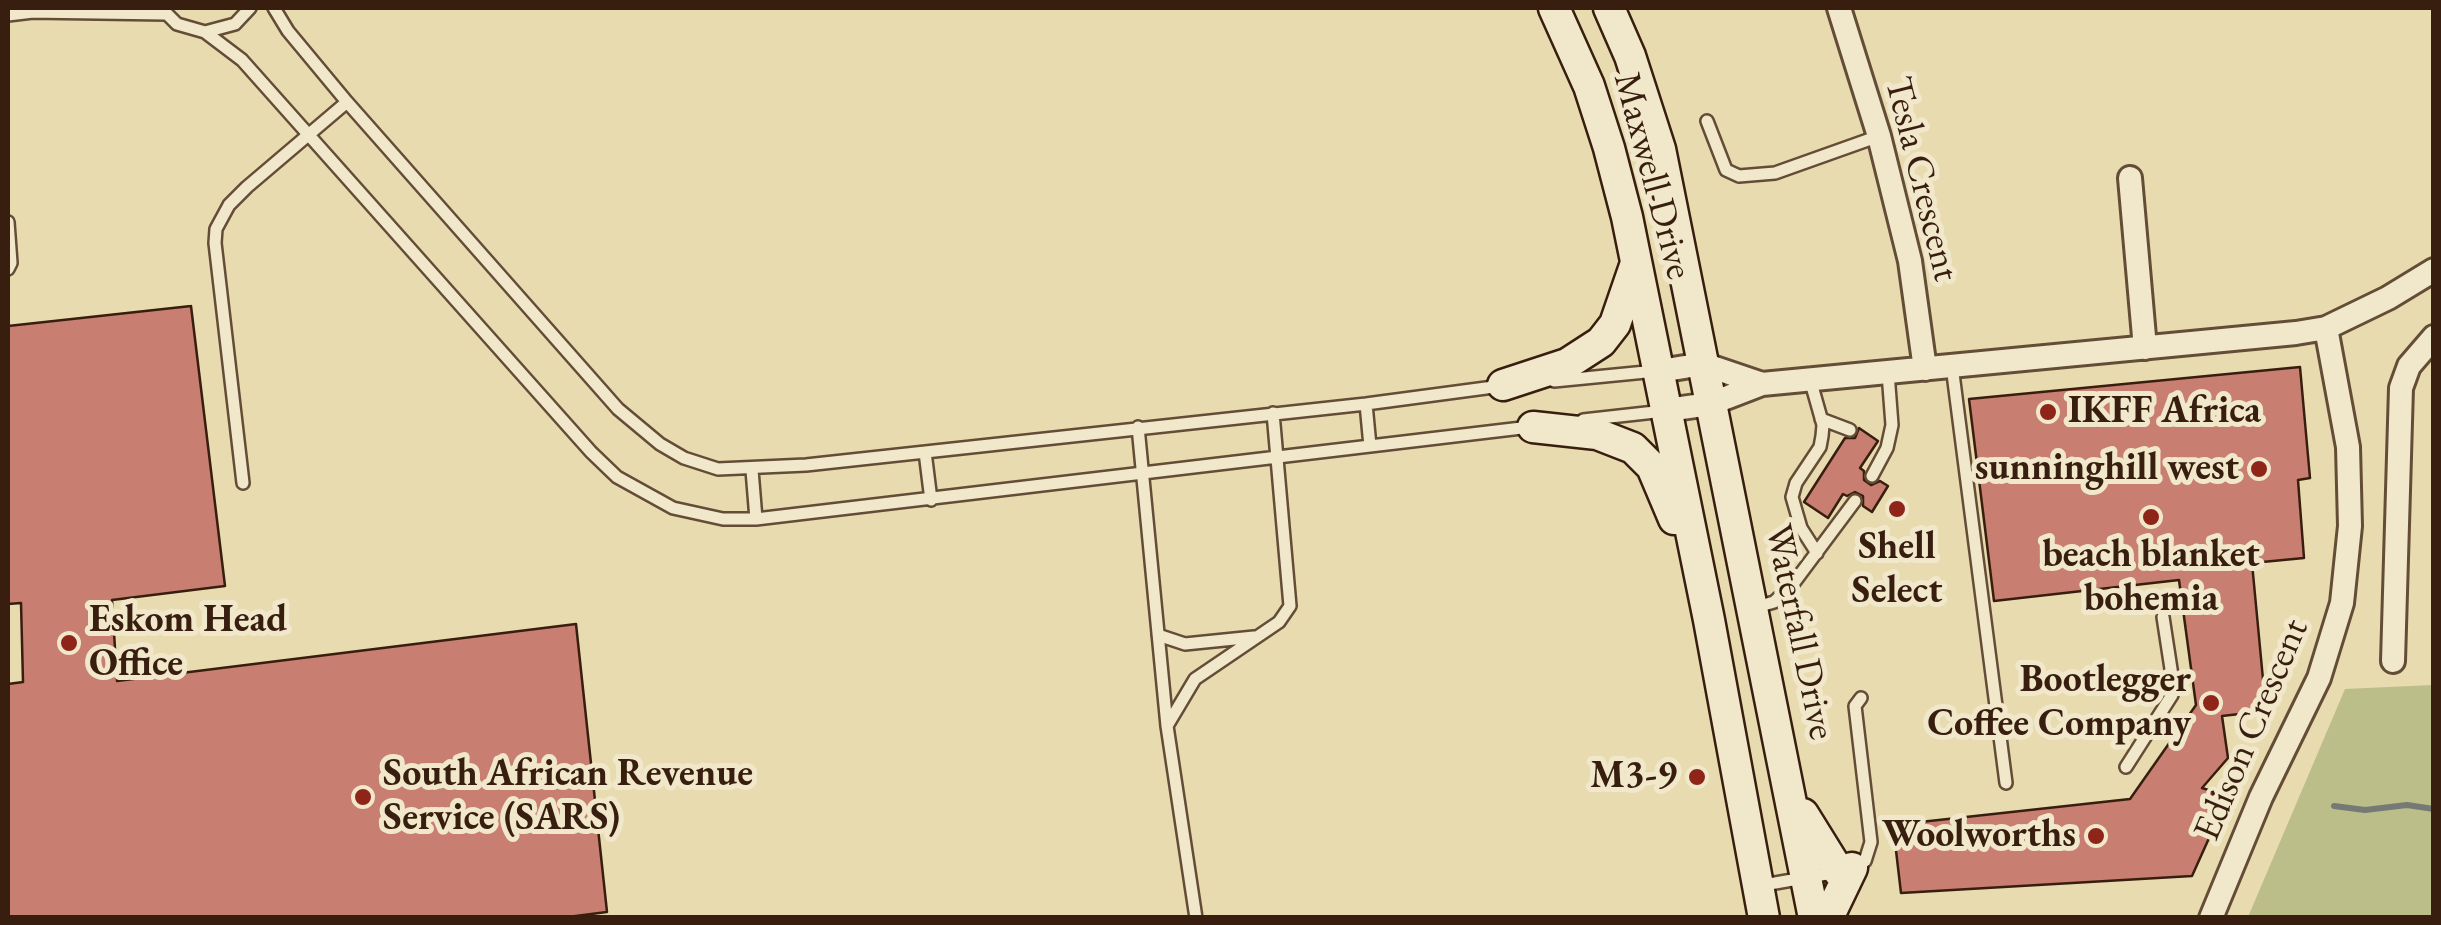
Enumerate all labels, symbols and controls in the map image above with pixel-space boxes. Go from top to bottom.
street label: Maxwell Drive [1603,68,1701,284]
street label: Tesla Crescent [1874,72,1968,286]
place label: IKFF Africa [2068,389,2261,435]
marker: IKFF Africa [2037,401,2059,423]
place label: sunninghill west [1975,446,2239,492]
marker: sunninghill west [2248,458,2270,480]
marker: Shell Select [1886,498,1908,520]
marker: beach blanket bohemia [2140,506,2162,528]
street label: Waterfall Drive [1754,520,1844,744]
place label: Shell Select [1852,525,1942,614]
place label: beach blanket bohemia [2042,533,2260,622]
place label: Eskom Head Office [89,598,287,688]
street label: Edison Crescent [2185,612,2319,848]
marker: Eskom Head Office [58,632,80,654]
place label: Bootlegger Coffee Company [1927,658,2191,748]
marker: Bootlegger Coffee Company [2200,692,2222,714]
place label: South African Revenue Service (SARS) [383,752,753,842]
place label: M3-9 [1590,754,1677,800]
marker: M3-9 [1686,766,1708,788]
marker: South African Revenue Service (SARS) [352,786,374,808]
place label: Woolworths [1882,813,2076,859]
marker: Woolworths [2085,825,2107,847]

